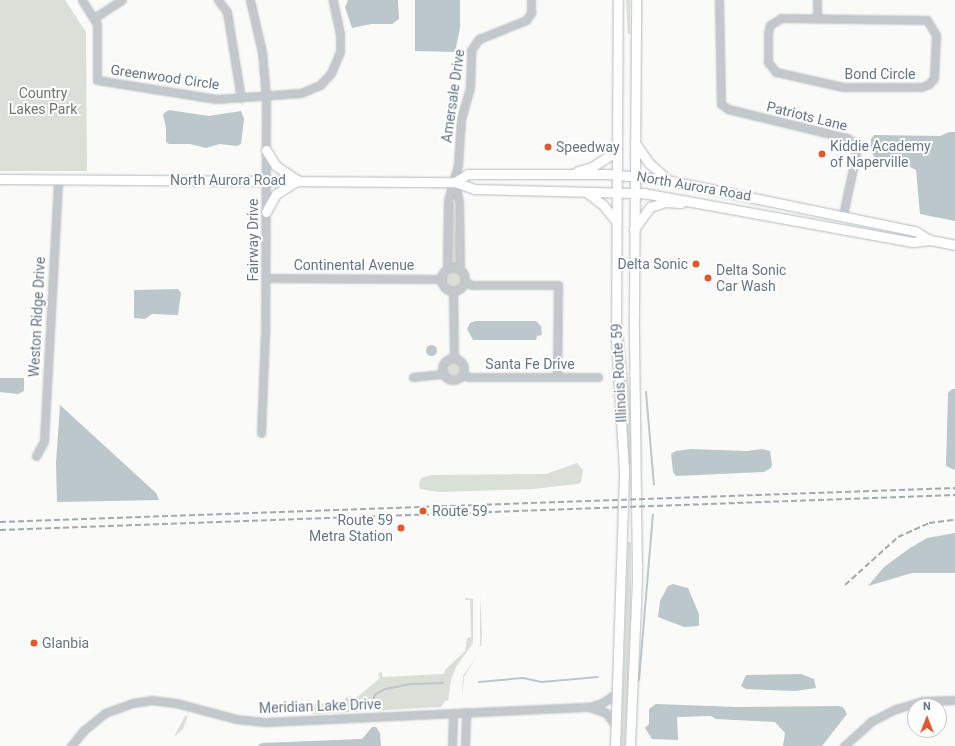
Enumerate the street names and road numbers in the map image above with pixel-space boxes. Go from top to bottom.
street label: Amersale Drive [438,48,468,144]
street label: Greenwood Circle [109,61,221,93]
street label: Bond Circle [844,66,916,82]
street label: Patriots Lane [765,98,849,134]
street label: North Aurora Road [635,168,753,204]
street label: North Aurora Road [170,172,286,188]
street label: Fairway Drive [245,199,261,281]
street label: Weston Ridge Drive [25,256,49,378]
street label: Continental Avenue [294,257,414,273]
street label: Illinois Route 59 [608,323,630,423]
street label: Santa Fe Drive [485,356,575,372]
street label: Meridian Lake Drive [259,695,381,717]

